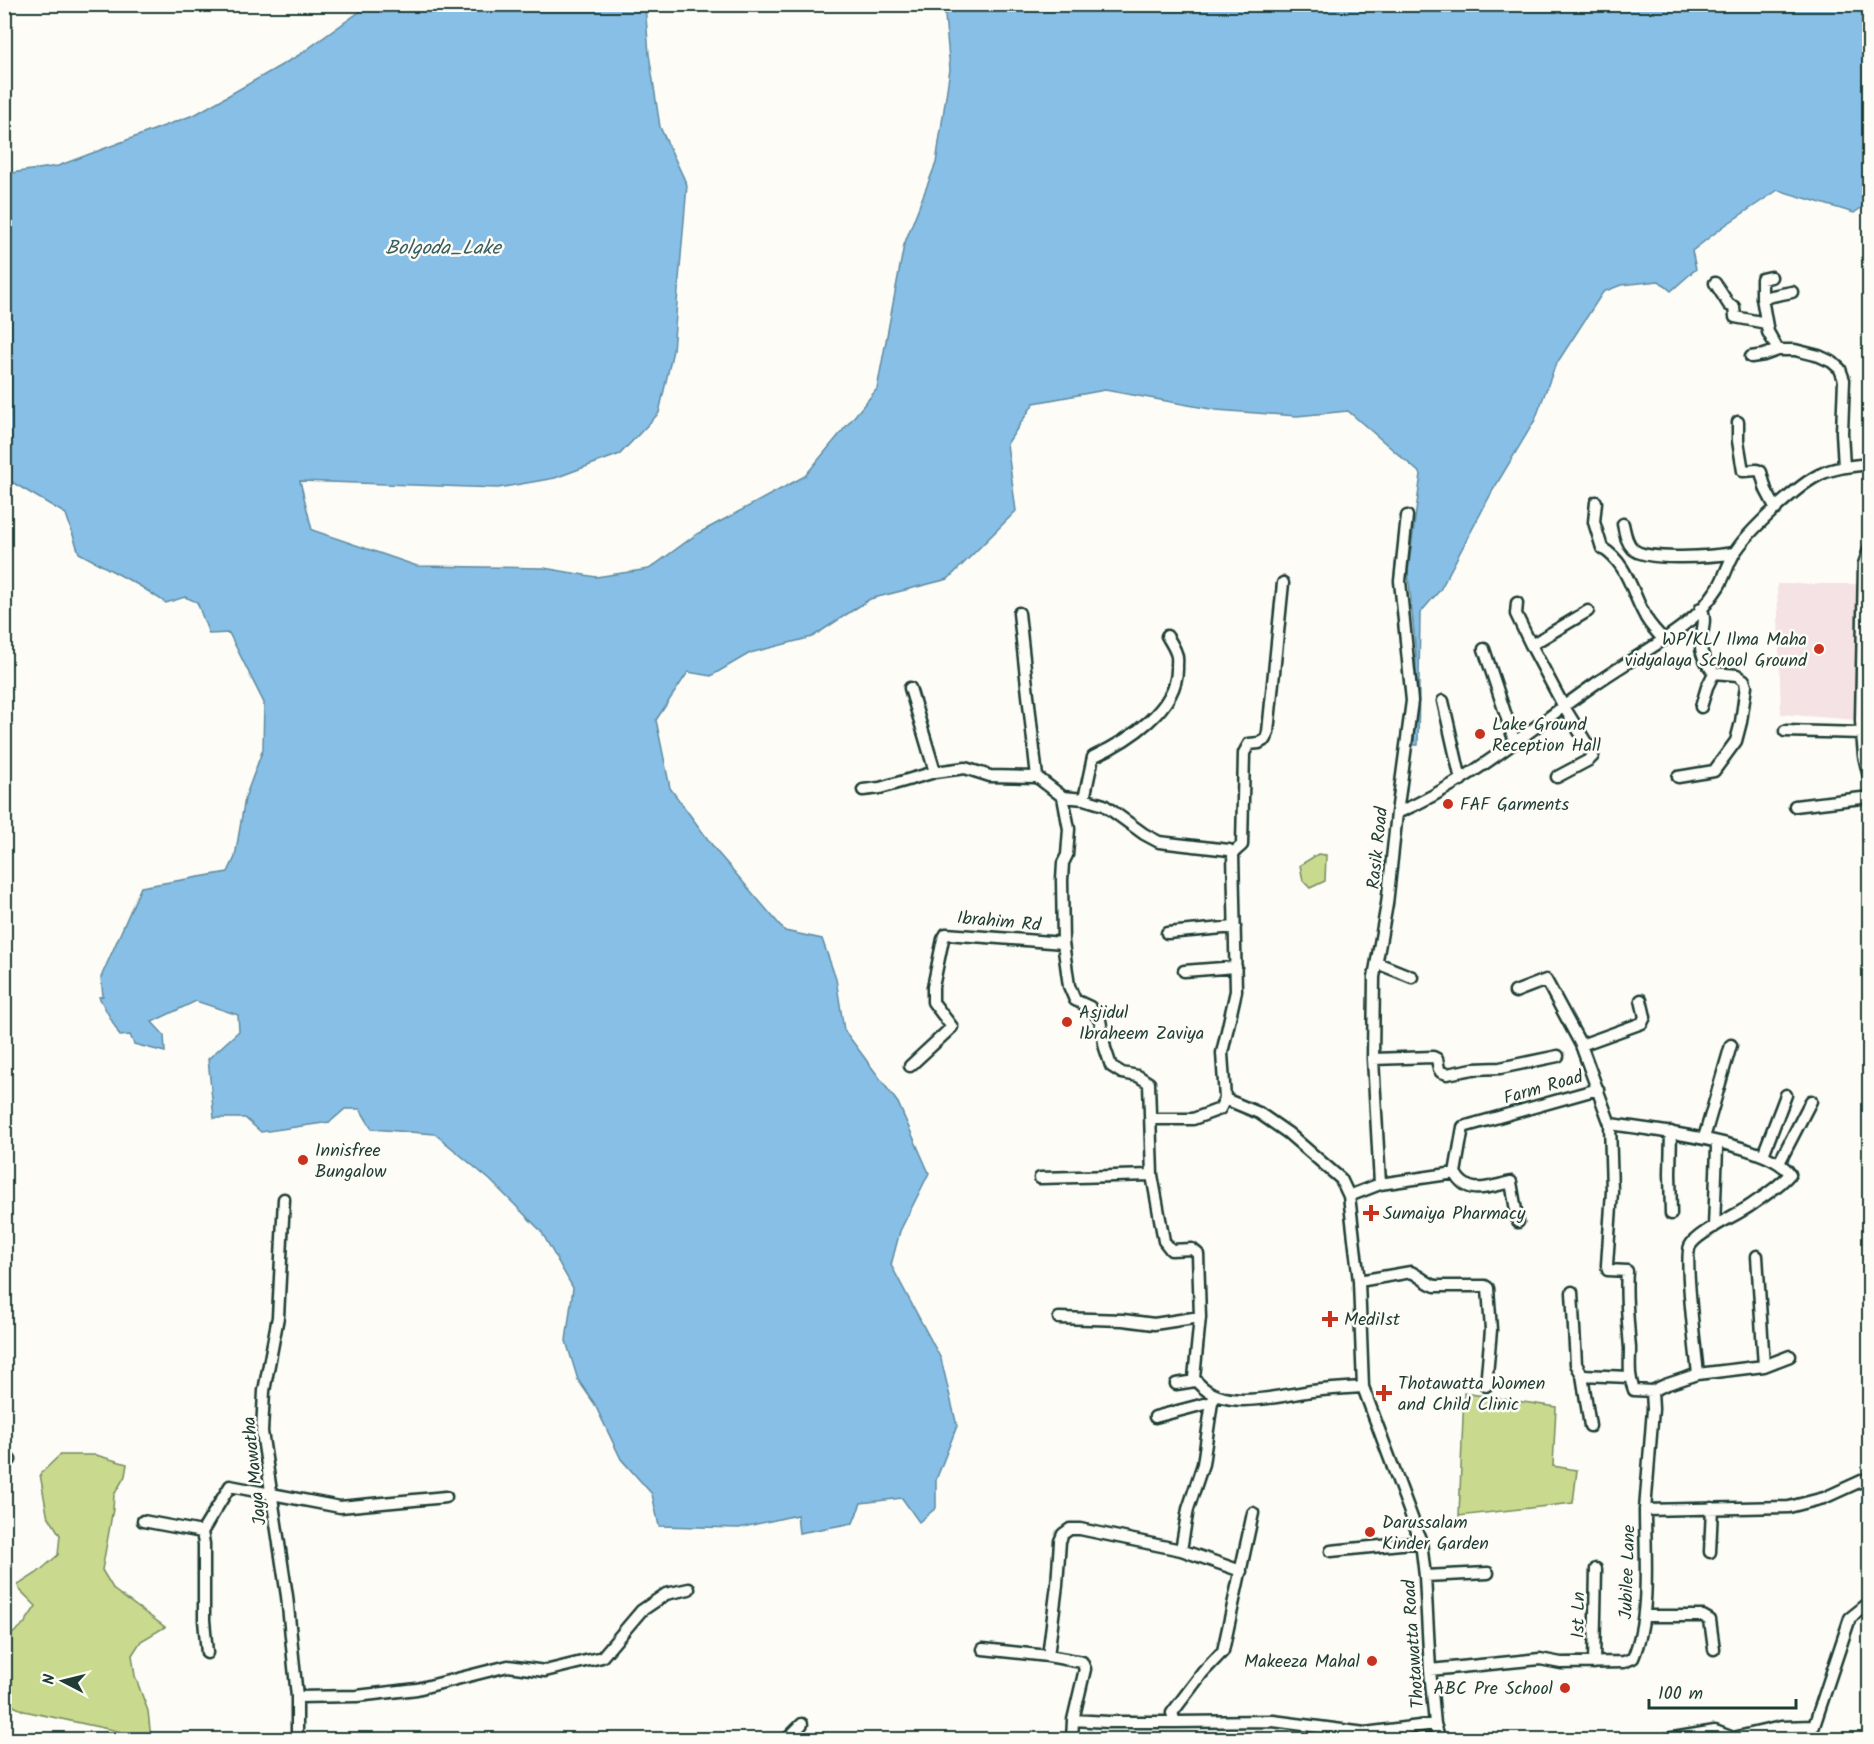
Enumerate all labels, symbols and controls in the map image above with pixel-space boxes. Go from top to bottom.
water label: Bolgoda_Lake [385,233,503,265]
place label: WP/KL/ Ilma Maha vidyalaya School Ground [1625,626,1808,676]
marker: WP/KL/ Ilma Maha vidyalaya School Ground [1812,642,1826,656]
place label: Lake Ground Reception Hall [1492,711,1601,761]
marker: Lake Ground Reception Hall [1473,727,1487,741]
place label: FAF Garments [1460,791,1569,820]
marker: FAF Garments [1441,797,1455,811]
street label: Rasik Road [1360,805,1397,891]
street label: Ibrahim Rd [956,904,1043,941]
place label: Asjidul Ibraheem Zaviya [1079,999,1204,1049]
marker: Asjidul Ibraheem Zaviya [1060,1015,1074,1029]
street label: Farm Road [1500,1063,1588,1114]
place label: Innisfree Bungalow [315,1137,387,1187]
marker: Innisfree Bungalow [296,1153,310,1167]
place label: Sumaiya Pharmacy [1383,1200,1526,1229]
marker: Sumaiya Pharmacy [1364,1206,1378,1220]
place label: Medi1st [1344,1306,1401,1335]
marker: Medi1st [1321,1310,1339,1328]
place label: Thotawatta Women and Child Clinic [1398,1370,1545,1420]
marker: Thotawatta Women and Child Clinic [1375,1384,1393,1402]
street label: Jaya Mawatha [235,1415,276,1527]
place label: Darussalam Kinder Garden [1382,1509,1489,1559]
street label: Jubilee Lane [1612,1524,1645,1620]
marker: Darussalam Kinder Garden [1363,1525,1377,1539]
street label: Thotawatta Road [1395,1577,1433,1709]
street label: 1st Ln [1565,1591,1594,1639]
place label: Makeeza Mahal [1244,1648,1361,1677]
north arrow [33,1651,93,1711]
marker: Makeeza Mahal [1365,1654,1379,1668]
scale bar [1649,1672,1796,1710]
text: N [37,1673,63,1686]
place label: ABC Pre School [1434,1675,1554,1704]
text: 100 m [1658,1680,1703,1709]
marker: ABC Pre School [1558,1681,1572,1695]

